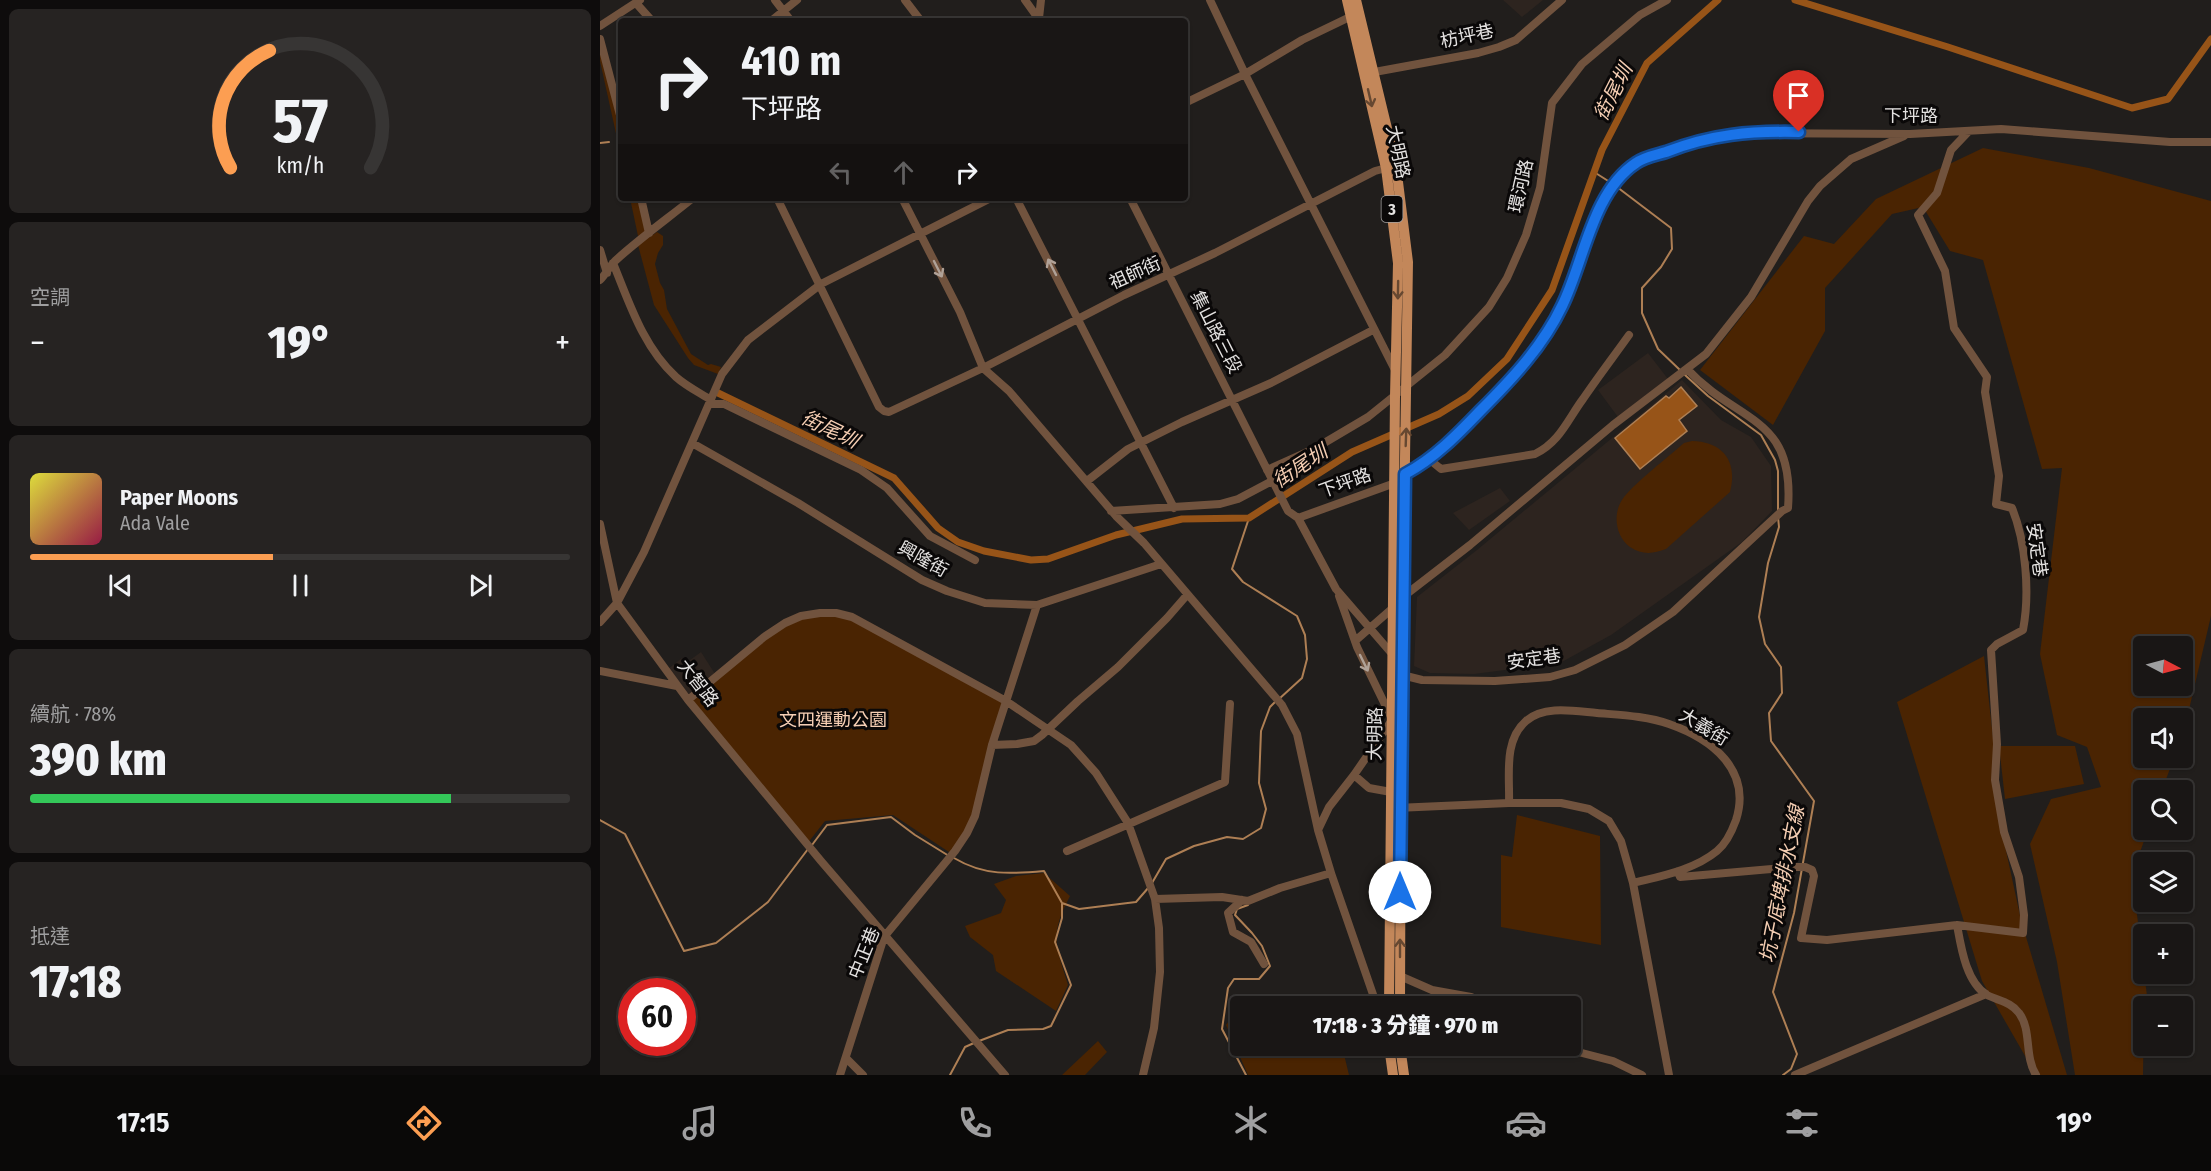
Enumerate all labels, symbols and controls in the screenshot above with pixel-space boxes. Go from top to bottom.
street label: 枋坪巷 [1438,20,1496,52]
text: 410 m [741,36,841,86]
icon: right [642,42,720,120]
water label: 街尾圳 [1589,57,1639,124]
pin [1773,70,1824,132]
icon: arrive [1782,79,1815,112]
text: 57 [272,84,328,159]
one-way arrow [1364,88,1376,107]
text: 下坪路 [741,93,822,125]
street label: 下坪路 [1884,105,1938,127]
street label: 大明路 [1382,123,1414,181]
text: km/h [276,153,324,179]
icon: left [824,156,857,189]
icon: ahead [887,156,920,189]
icon: right [950,156,983,189]
street label: 環河路 [1504,157,1538,215]
road number: 3 [1382,196,1402,222]
street label: 祖師街 [1106,252,1164,294]
one-way arrow [933,259,945,277]
one-way arrow [1046,259,1058,276]
one-way arrow [1392,280,1403,300]
text: 空調 [30,285,70,309]
street label: 集山路三段 [1186,287,1246,377]
text: 19° [268,316,332,370]
text: − [30,323,45,363]
text: + [555,323,570,363]
water label: 街尾圳 [798,405,865,454]
one-way arrow [1401,428,1412,448]
water label: 街尾圳 [1268,438,1334,492]
street label: 下坪路 [1316,463,1374,503]
text: Paper Moons [120,484,238,511]
text: Ada Vale [120,511,190,535]
street label: 安定巷 [2022,522,2052,578]
street label: 興隆街 [894,536,952,582]
icon: previous [104,569,137,602]
icon: pause [284,569,317,602]
icon: next [464,569,497,602]
north arrow [2133,636,2193,696]
map controls [2133,636,2193,1056]
street label: 安定巷 [1506,644,1562,674]
one-way arrow [1359,654,1371,672]
street label: 大智路 [673,655,723,711]
text: 續航 · 78% [30,702,116,726]
street label: 大義街 [1675,704,1733,750]
street label: 大明路 [1364,707,1386,761]
button: sound [2133,708,2193,768]
park label: 文四運動公園 [779,709,887,731]
text: 390 km [30,733,167,787]
button: search [2133,780,2193,840]
water label: 坑子底埤排水支線 [1755,801,1809,965]
button: layers [2133,852,2193,912]
position arrow [1368,860,1432,924]
text: 抵達 [30,924,70,948]
street label: 中正巷 [844,924,884,982]
button: + [2133,924,2193,984]
one-way arrow [1394,939,1406,959]
text: 17:18 [30,955,122,1009]
speed limit sign: 60 [618,978,696,1056]
button: − [2133,996,2193,1056]
text: 17:18 · 3 分鐘 · 970 m [1313,1012,1498,1039]
icon: directions [403,1102,445,1144]
icon: music [679,1102,721,1144]
icon: phone [954,1102,996,1144]
icon: climate [1230,1102,1272,1144]
icon: car [1505,1102,1547,1144]
icon: filters [1781,1102,1823,1144]
text: 17:15 [117,1107,170,1139]
text: 19° [2056,1107,2094,1139]

